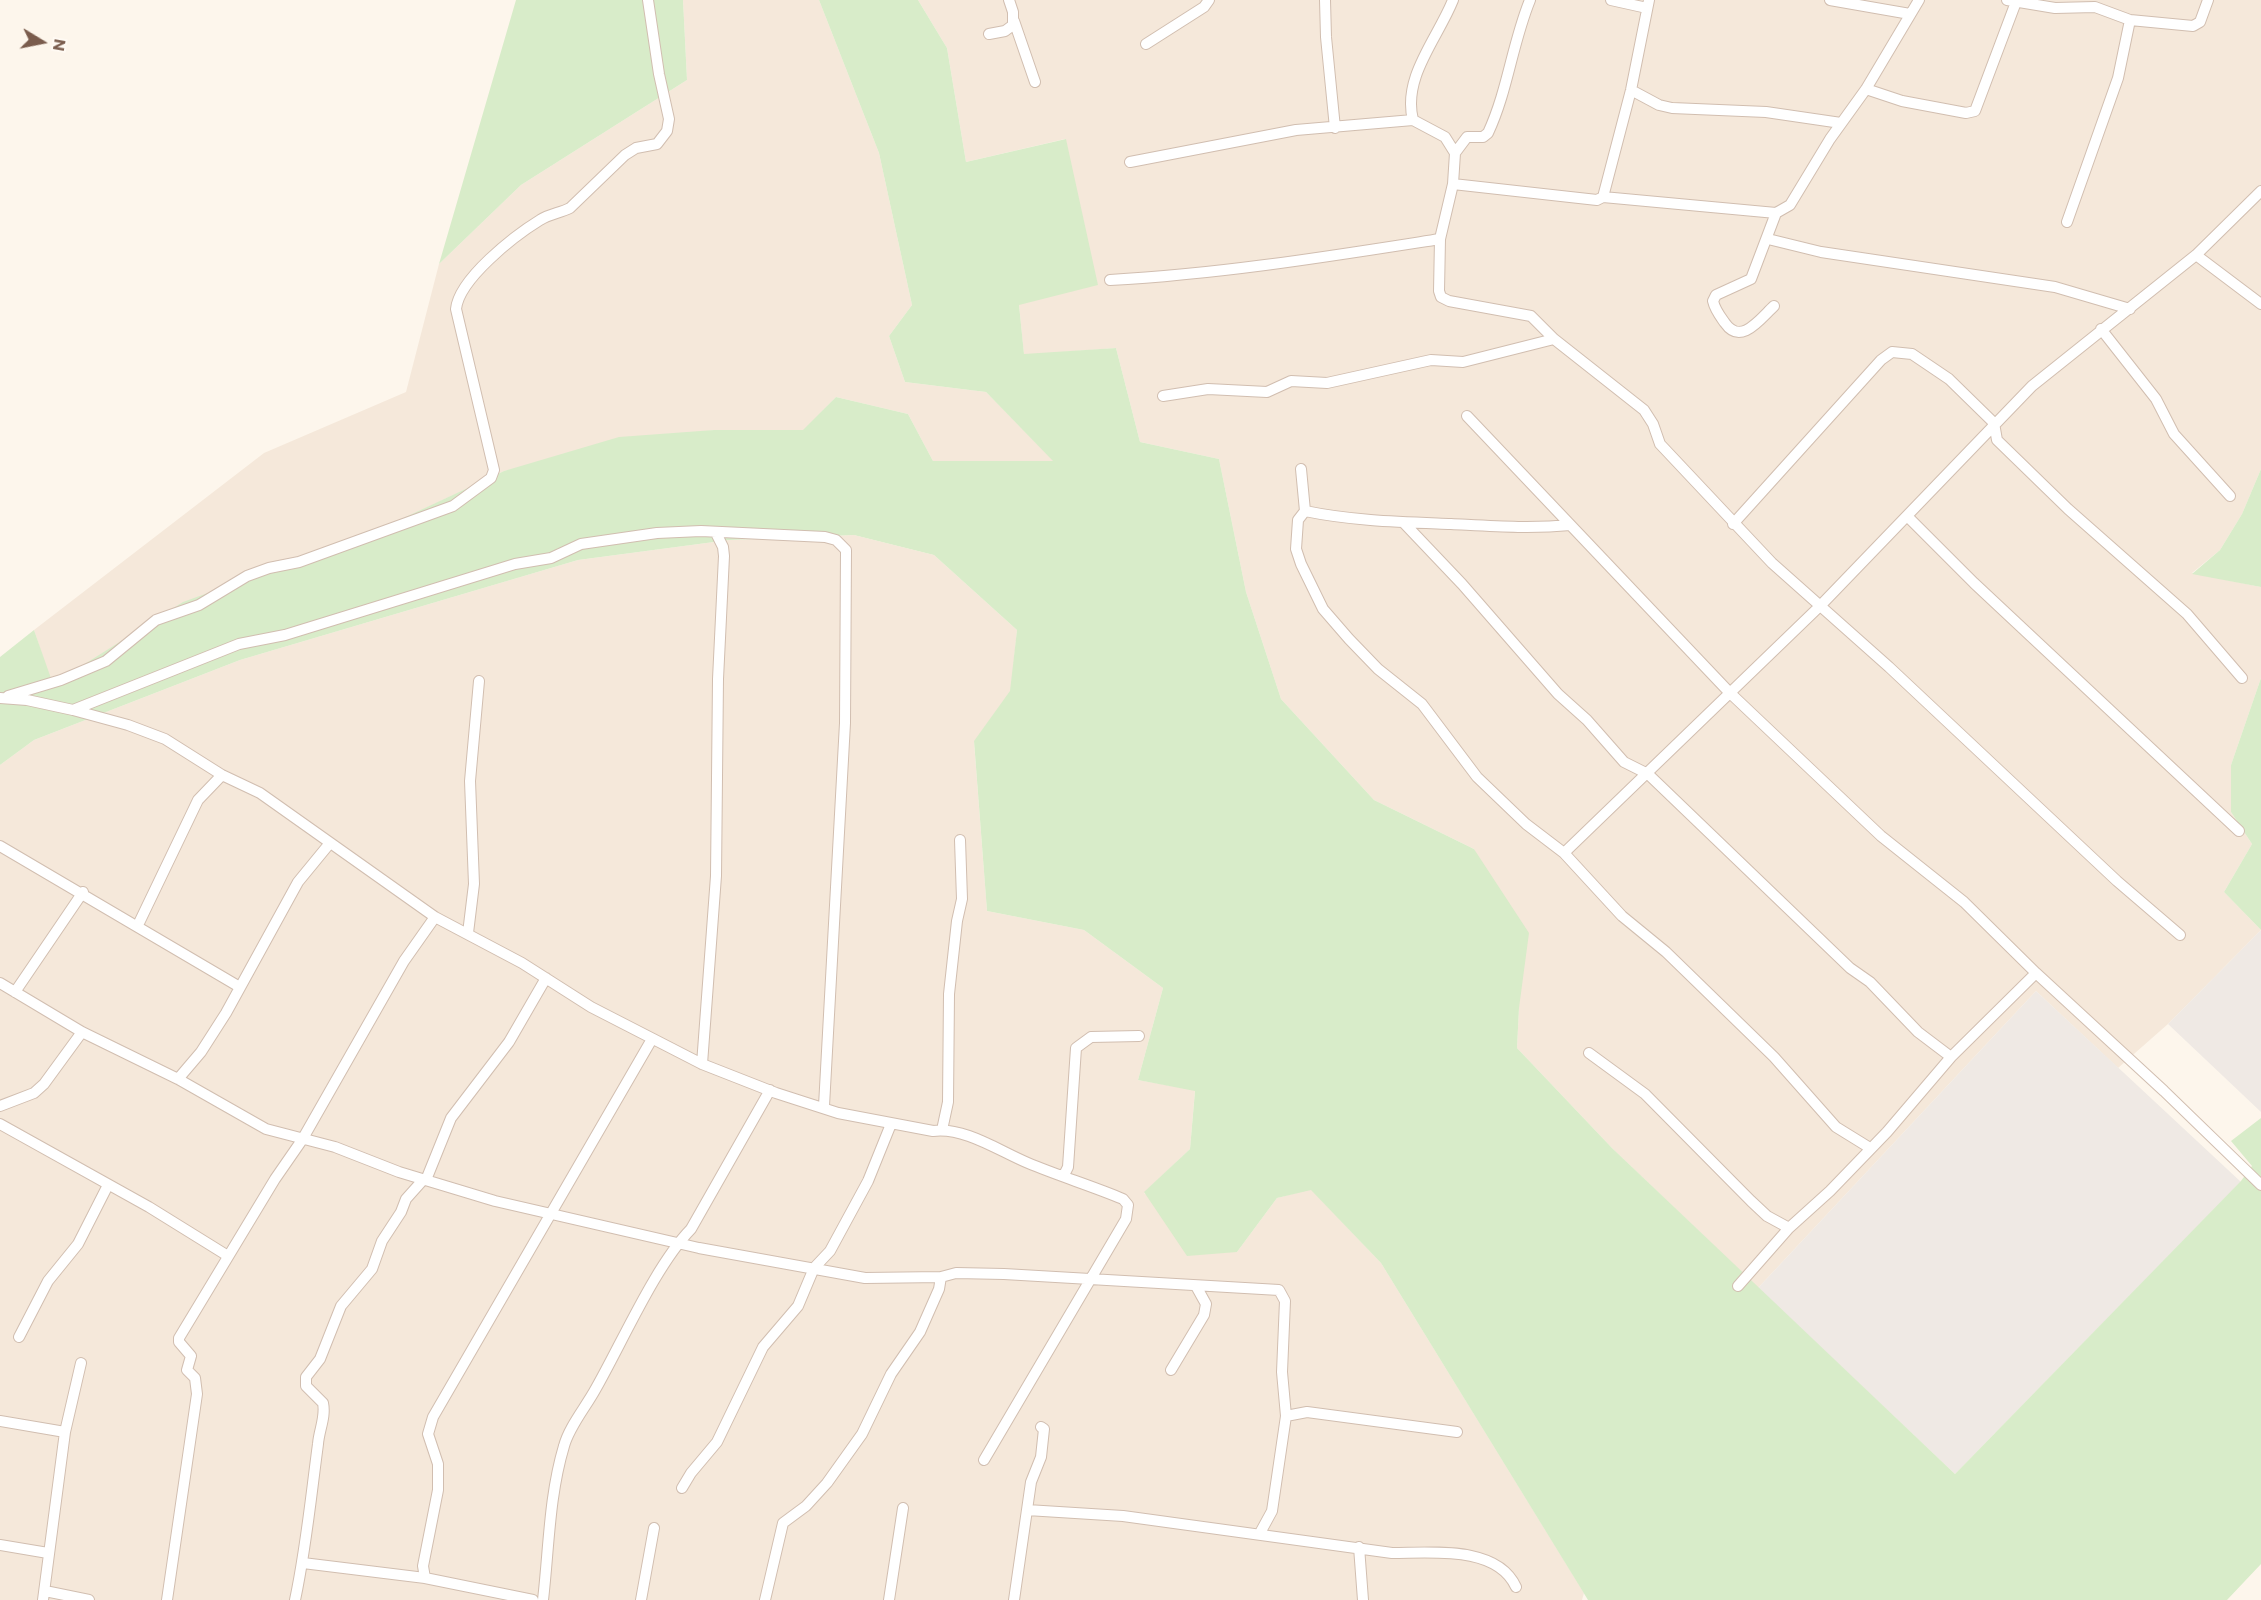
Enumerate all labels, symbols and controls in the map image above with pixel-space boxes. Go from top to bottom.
north arrow [12,12,72,72]
text: N [50,38,71,53]

